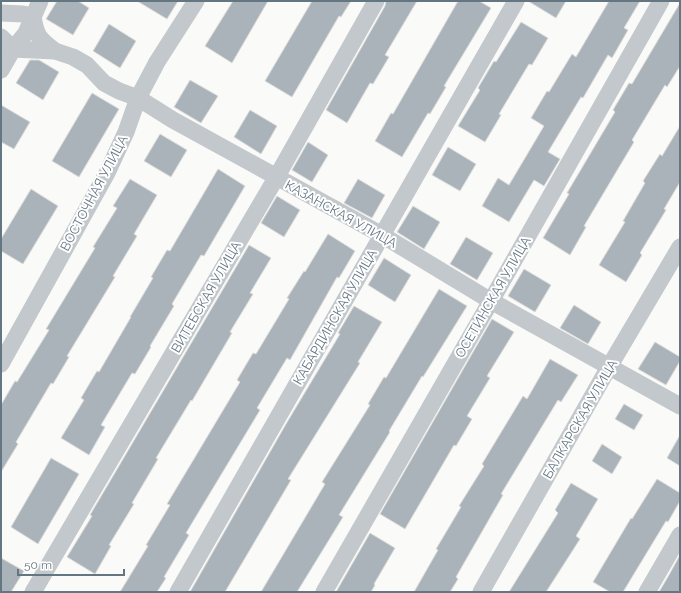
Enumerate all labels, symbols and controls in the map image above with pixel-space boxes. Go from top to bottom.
street label: ВОСТОЧНАЯ УЛИЦА [57,132,131,253]
street label: КАЗАНСКАЯ УЛИЦА [283,177,400,251]
street label: ОСЕТИНСКАЯ УЛИЦА [452,234,534,360]
street label: ВИТЕБСКАЯ УЛИЦА [168,238,244,355]
street label: КАБАРДИНСКАЯ УЛИЦА [290,246,380,387]
street label: БАЛКАРСКАЯ УЛИЦА [540,357,620,481]
scale bar [18,551,124,577]
text: 50 m [24,558,52,572]

